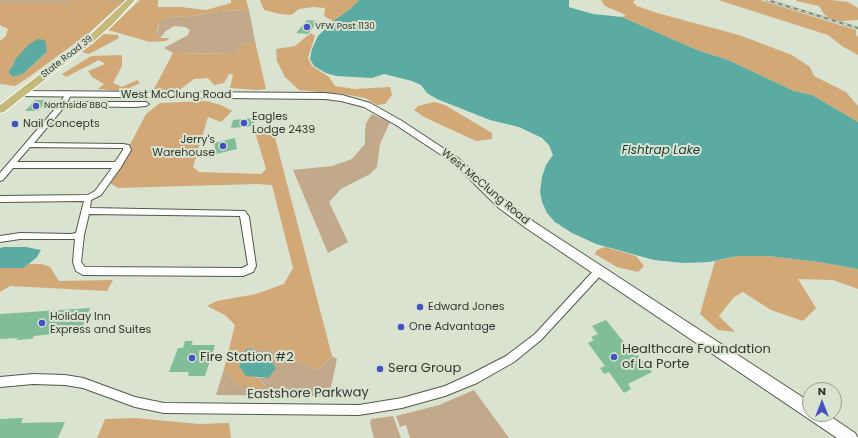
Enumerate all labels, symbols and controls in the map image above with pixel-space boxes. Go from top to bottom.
marker: VFW Post 1130 [302,22,312,32]
place label: VFW Post 1130 [315,22,375,32]
street label: State Road 39 [39,33,95,81]
street label: West McClung Road [121,88,231,102]
marker: Northside BBQ [31,101,41,111]
place label: Northside BBQ [44,101,108,111]
place label: Eagles Lodge 2439 [252,110,315,136]
place label: Nail Concepts [23,117,100,131]
marker: Eagles Lodge 2439 [239,118,249,128]
marker: Nail Concepts [10,119,20,129]
place label: Jerry's Warehouse [152,133,215,159]
marker: Jerry's Warehouse [218,141,228,151]
water label: Fishtrap Lake [622,144,700,158]
street label: West McClung Road [438,146,532,228]
place label: Edward Jones [428,300,504,314]
marker: Edward Jones [415,302,425,312]
place label: Holiday Inn Express and Suites [50,310,151,336]
marker: Holiday Inn Express and Suites [37,318,47,328]
place label: One Advantage [409,320,496,334]
marker: One Advantage [396,322,406,332]
place label: Healthcare Foundation of La Porte [622,342,771,373]
place label: Fire Station #2 [200,350,294,366]
marker: Healthcare Foundation of La Porte [609,352,619,362]
marker: Fire Station #2 [187,353,197,363]
place label: Sera Group [388,361,461,377]
marker: Sera Group [375,364,385,374]
north arrow [802,382,842,422]
text: N [818,383,826,399]
street label: Eastshore Parkway [247,385,369,403]

